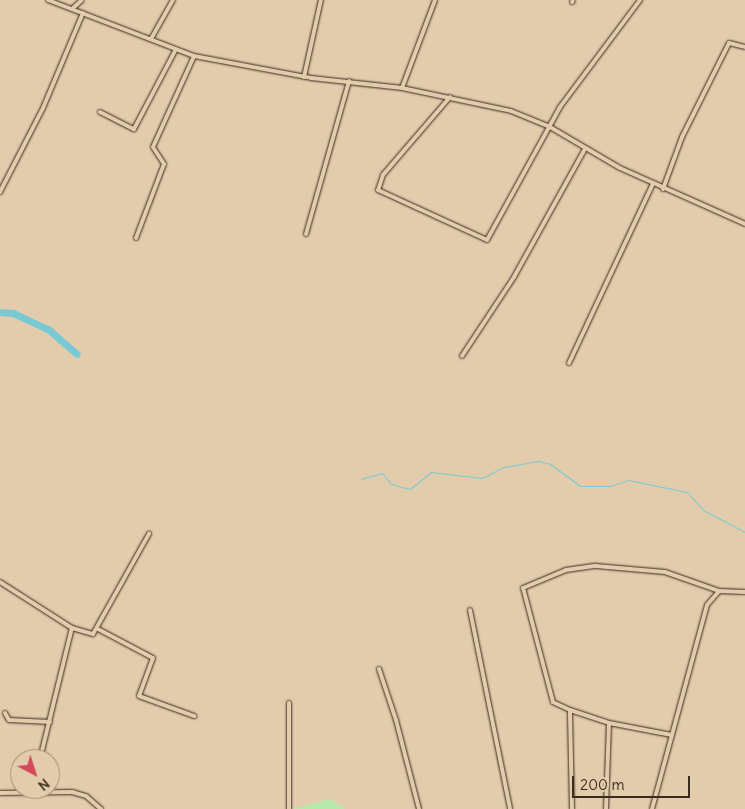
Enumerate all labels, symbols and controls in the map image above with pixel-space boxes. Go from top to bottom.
north arrow [10,749,60,799]
scale bar [575,766,692,798]
text: N [35,775,53,795]
text: 200 m [580,775,625,794]

